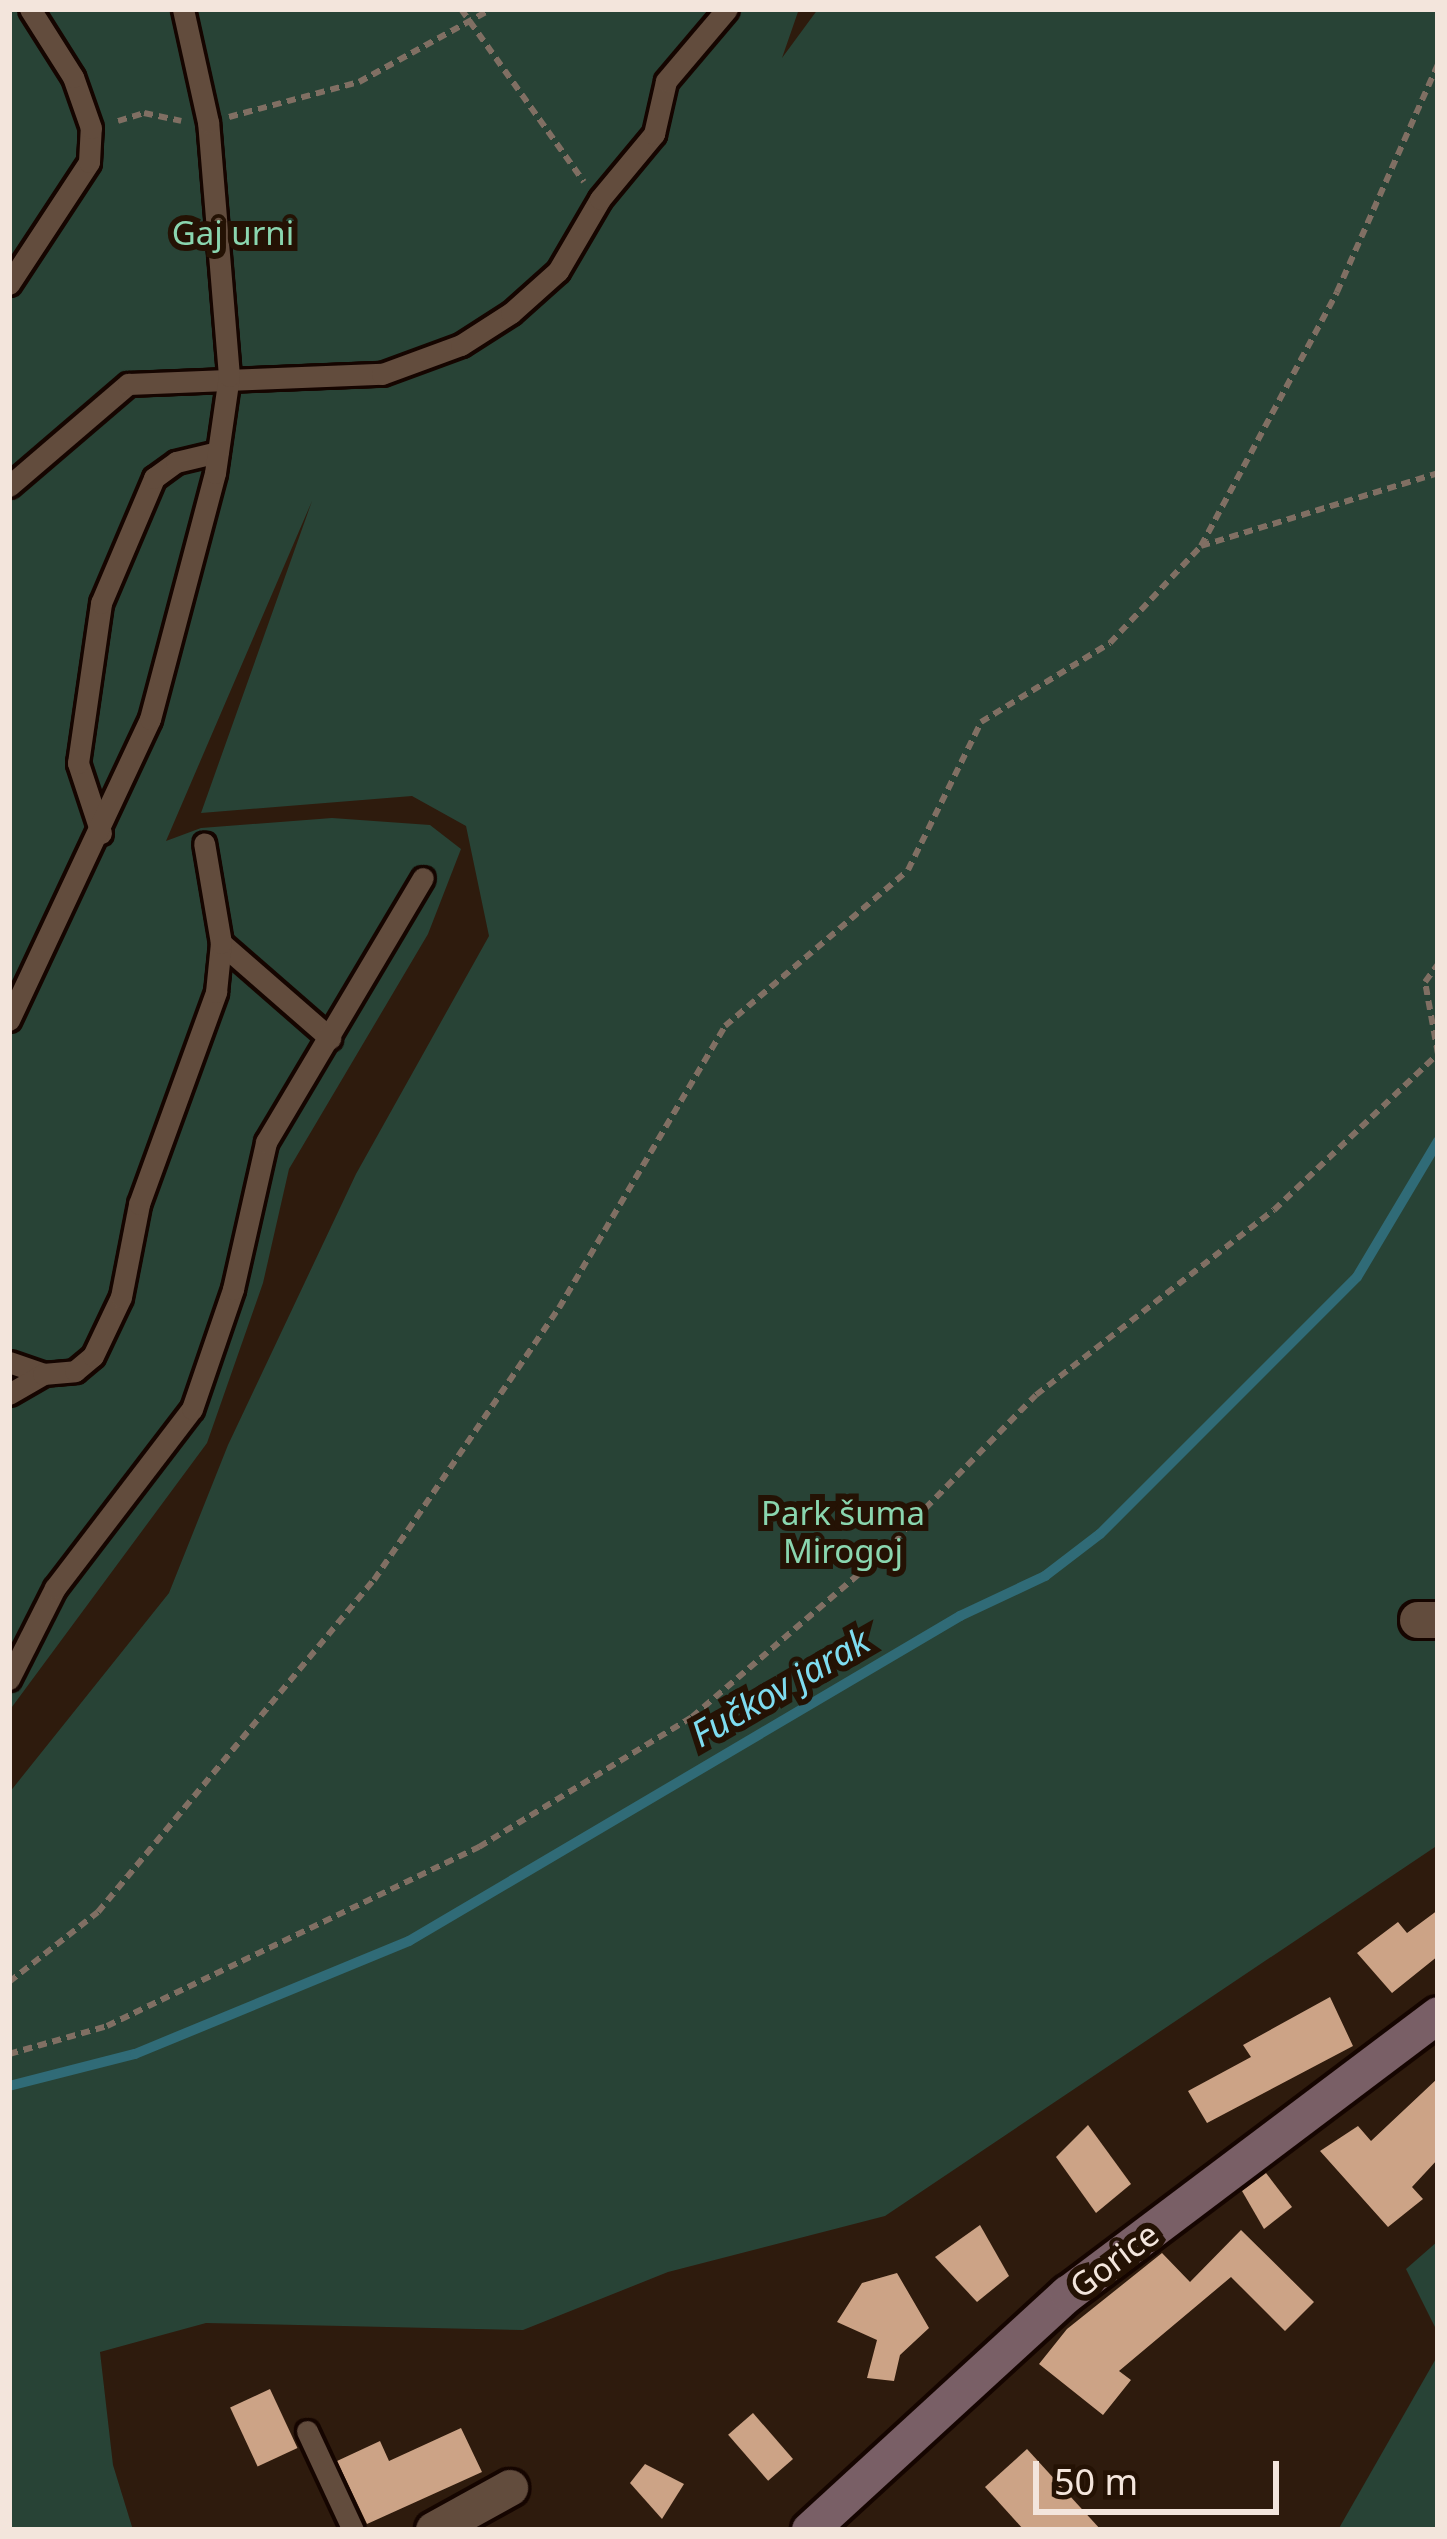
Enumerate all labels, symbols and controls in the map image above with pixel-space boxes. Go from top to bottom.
park label: Gaj urni [172,213,294,253]
park label: Park šuma Mirogoj [761,1493,925,1571]
water label: Fučkov jarak [683,1619,877,1755]
street label: Gorice [1062,2214,1166,2306]
scale bar [1039,2437,1285,2511]
text: 50 m [1054,2457,1138,2506]

